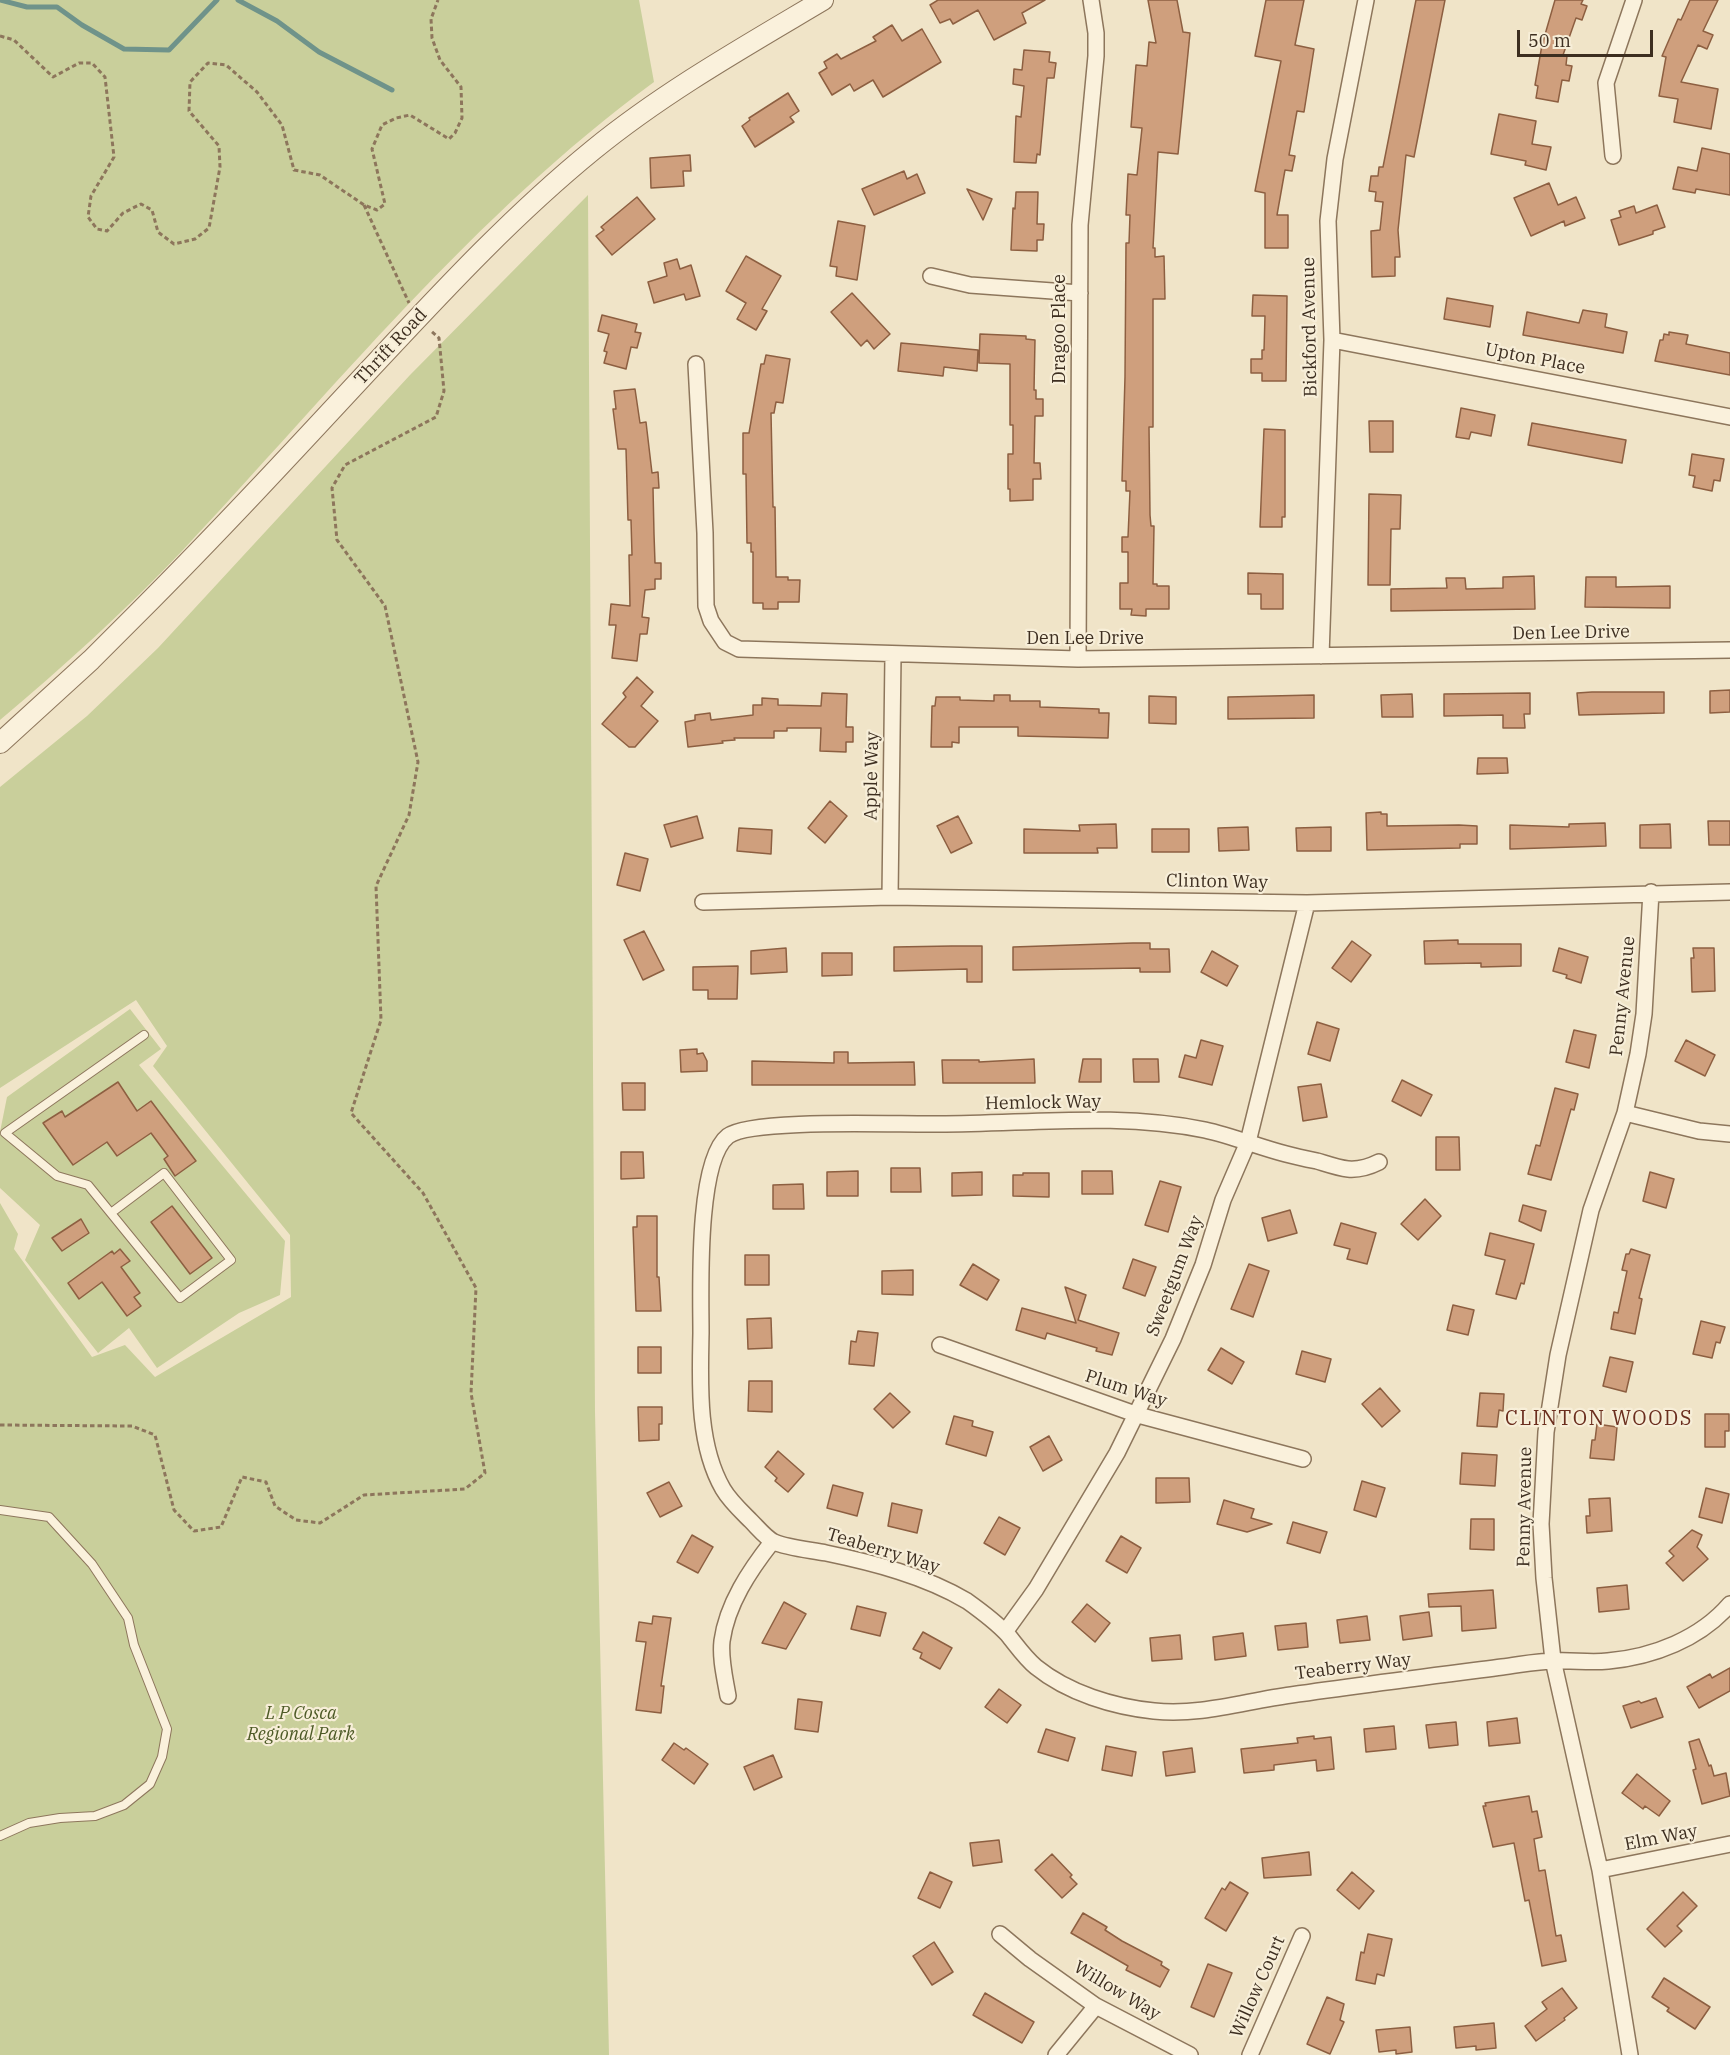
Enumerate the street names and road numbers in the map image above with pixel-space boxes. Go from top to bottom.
street label: Bickford Avenue [1298,257,1322,397]
street label: Dragoo Place [1049,274,1071,384]
street label: Thrift Road [350,304,432,390]
street label: Upton Place [1483,339,1587,379]
street label: Den Lee Drive [1512,621,1630,645]
street label: Den Lee Drive [1026,628,1144,650]
street label: Apple Way [860,731,884,821]
street label: Clinton Way [1166,870,1268,894]
street label: Penny Avenue [1606,935,1640,1057]
street label: Hemlock Way [985,1091,1101,1115]
street label: Sweetgum Way [1142,1212,1208,1340]
street label: Plum Way [1082,1366,1170,1412]
street label: Penny Avenue [1513,1447,1537,1567]
street label: Teaberry Way [824,1524,942,1578]
street label: Teaberry Way [1294,1649,1412,1685]
street label: Elm Way [1623,1820,1699,1856]
street label: Willow Court [1226,1933,1290,2041]
street label: Willow Way [1070,1957,1164,2025]

